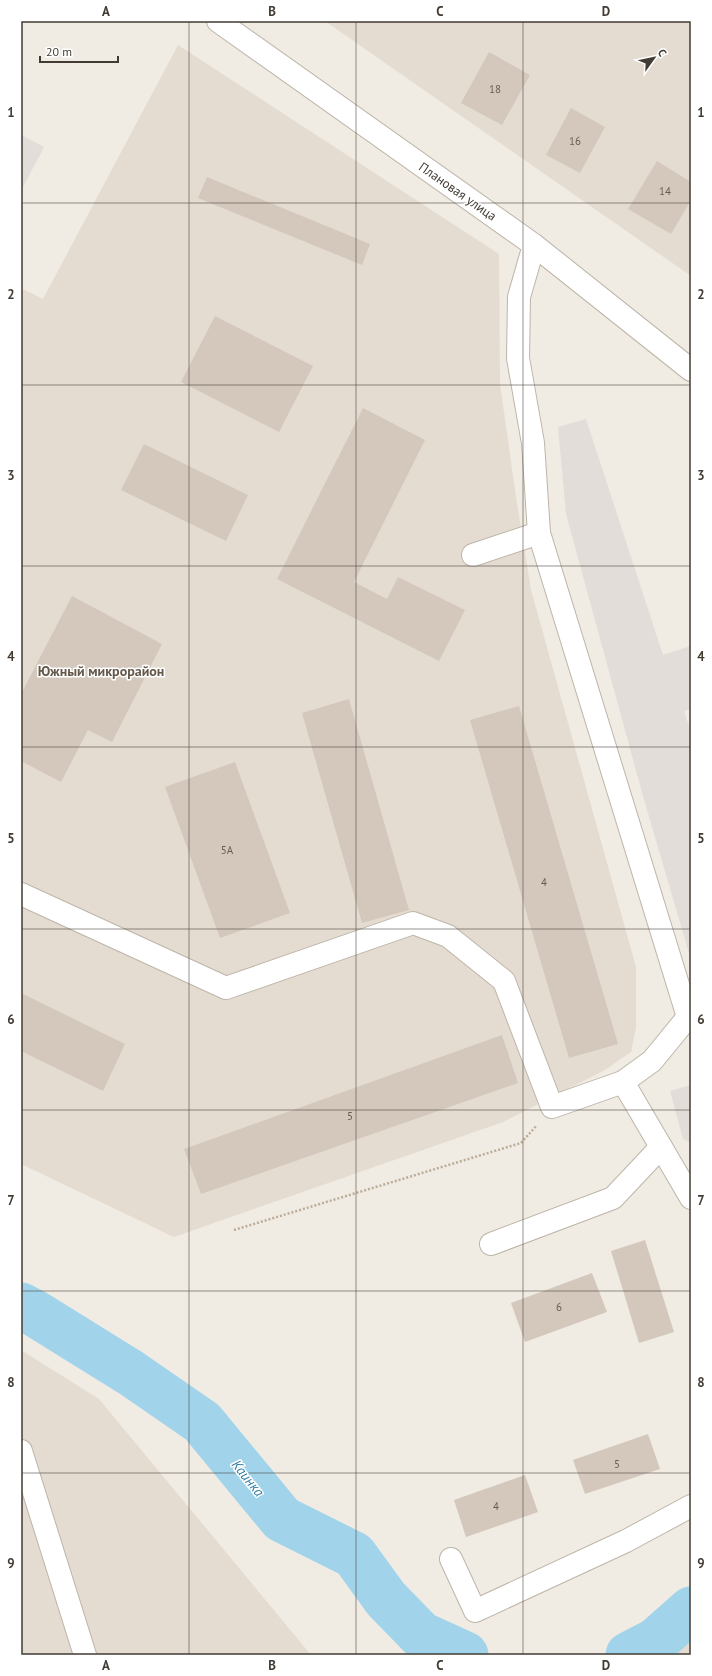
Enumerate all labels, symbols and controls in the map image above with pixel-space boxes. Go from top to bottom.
text: A [102,3,110,20]
text: B [268,3,276,20]
text: C [436,3,444,20]
text: D [602,3,610,20]
scale bar [40,38,118,64]
north arrow [634,38,674,78]
text: 20 m [46,44,72,59]
text: С [655,46,670,59]
house number: 18 [489,82,501,96]
text: 1 [7,104,15,121]
text: 1 [697,104,705,121]
house number: 16 [569,134,581,148]
street label: Плановая улица [415,158,500,225]
house number: 14 [659,184,671,198]
text: 2 [7,286,15,303]
text: 2 [697,286,705,303]
text: 3 [7,467,15,484]
text: 3 [697,467,705,484]
text: 4 [7,648,15,665]
text: 4 [697,648,705,665]
district label: Южный микрорайон [38,662,164,680]
text: 5 [7,830,15,847]
text: 5 [697,830,705,847]
house number: 5А [221,843,234,857]
house number: 4 [541,875,547,889]
text: 6 [7,1011,15,1028]
text: 6 [697,1011,705,1028]
house number: 5 [347,1109,353,1123]
text: 7 [7,1192,15,1209]
text: 7 [697,1192,705,1209]
house number: 6 [556,1300,562,1314]
text: 8 [7,1374,15,1391]
text: 8 [697,1374,705,1391]
water label: Каинка [228,1456,268,1500]
house number: 5 [614,1457,620,1471]
house number: 4 [493,1499,499,1513]
text: 9 [7,1555,15,1572]
text: 9 [697,1555,705,1572]
text: A [102,1657,110,1674]
text: B [268,1657,276,1674]
text: C [436,1657,444,1674]
text: D [602,1657,610,1674]

